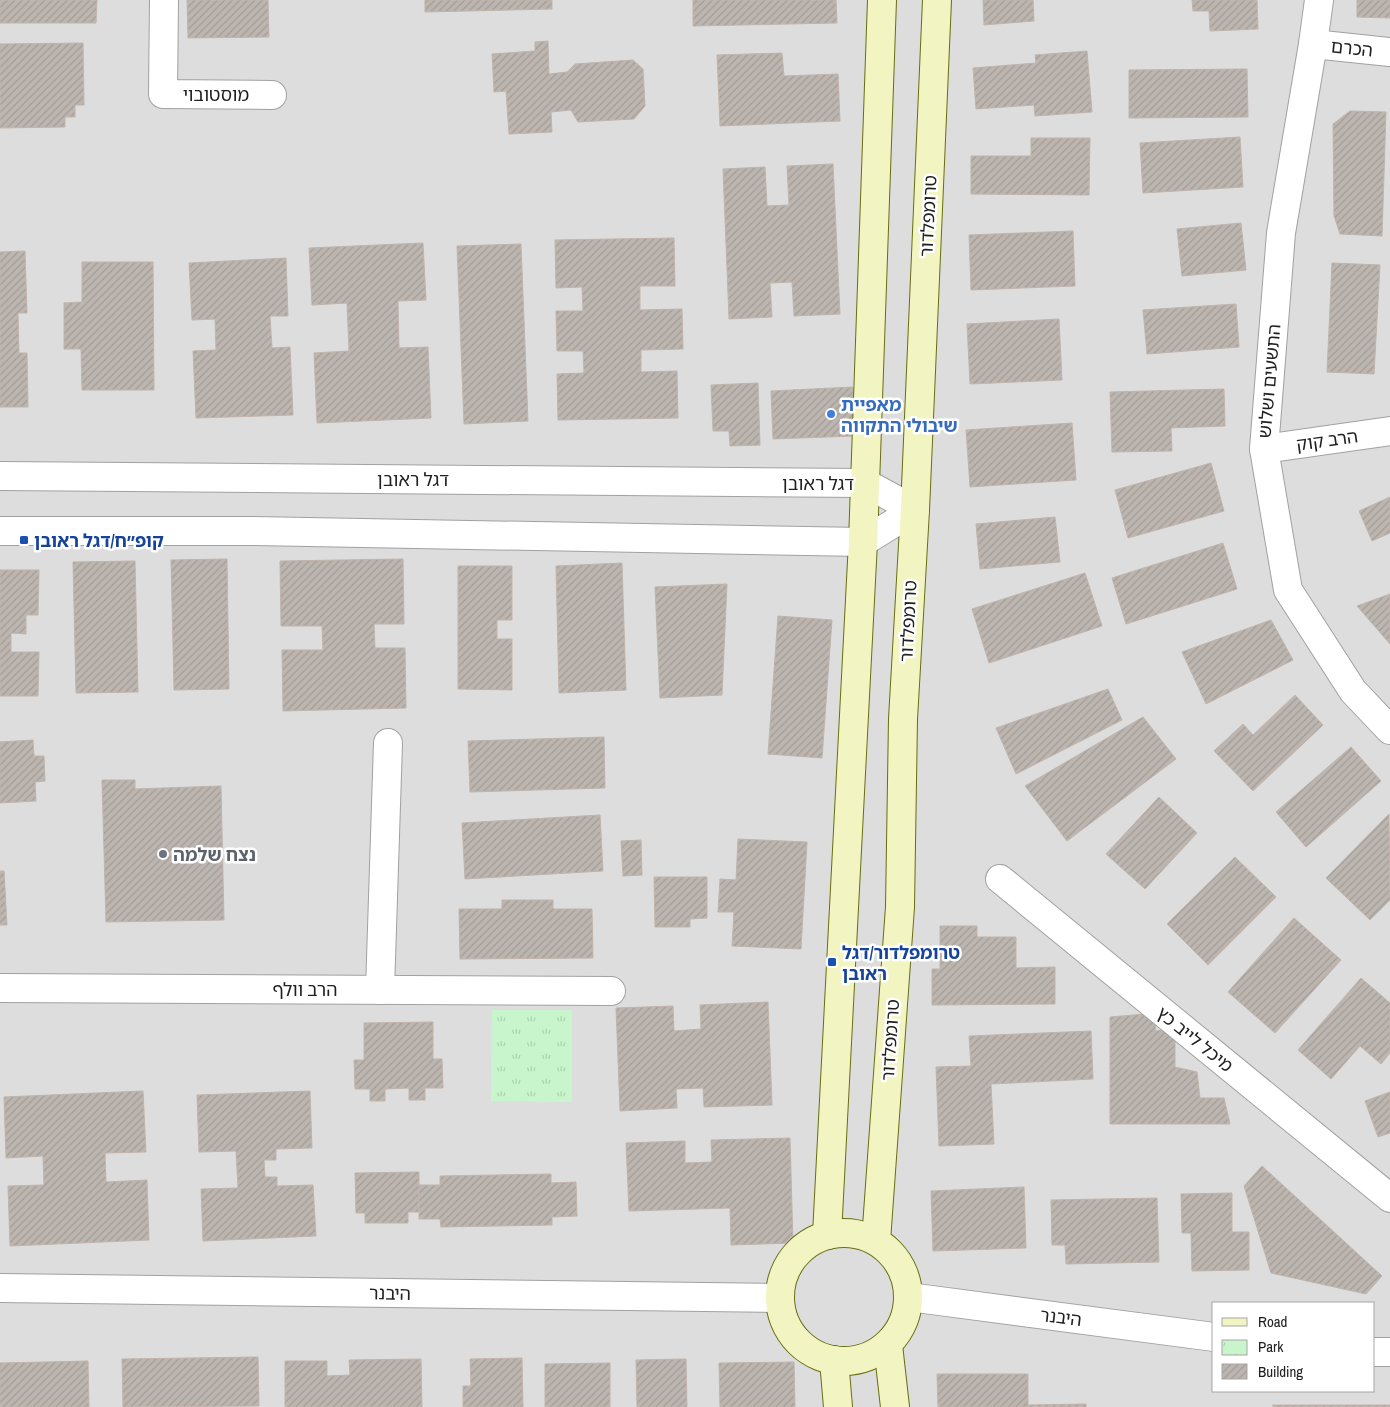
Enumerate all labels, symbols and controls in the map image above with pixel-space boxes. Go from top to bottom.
street label: הכרם [1330,33,1374,63]
street label: מוסטובוי [183,82,249,107]
street label: טרומפלדור [913,174,943,258]
street label: התשעים ושלוש [1252,323,1286,439]
place label: מאפיית שיבולי התקווה [841,392,958,438]
marker: מאפיית שיבולי התקווה [825,408,837,420]
street label: הרב קוק [1294,423,1360,457]
street label: דגל ראובן [377,467,449,492]
street label: דגל ראובן [782,471,854,496]
place label: קופ״ח/דגל ראובן [34,528,164,553]
marker: קופ״ח/דגל ראובן [18,534,30,546]
street label: טרומפלדור [893,579,923,663]
place label: נצח שלמה [173,842,256,867]
marker: נצח שלמה [157,848,169,860]
place label: טרומפלדור/דגל ראובן [842,940,960,986]
marker: טרומפלדור/דגל ראובן [826,956,838,968]
street label: הרב וולף [272,977,338,1002]
street label: טרומפלדור [875,998,905,1082]
street label: מיכל לייב כץ [1151,1000,1239,1078]
street label: היבנר [369,1280,411,1306]
street label: היבנר [1039,1302,1083,1332]
legend [1212,1302,1375,1392]
text: Road [1258,1311,1287,1332]
text: Park [1258,1336,1284,1357]
text: Building [1258,1361,1303,1382]

